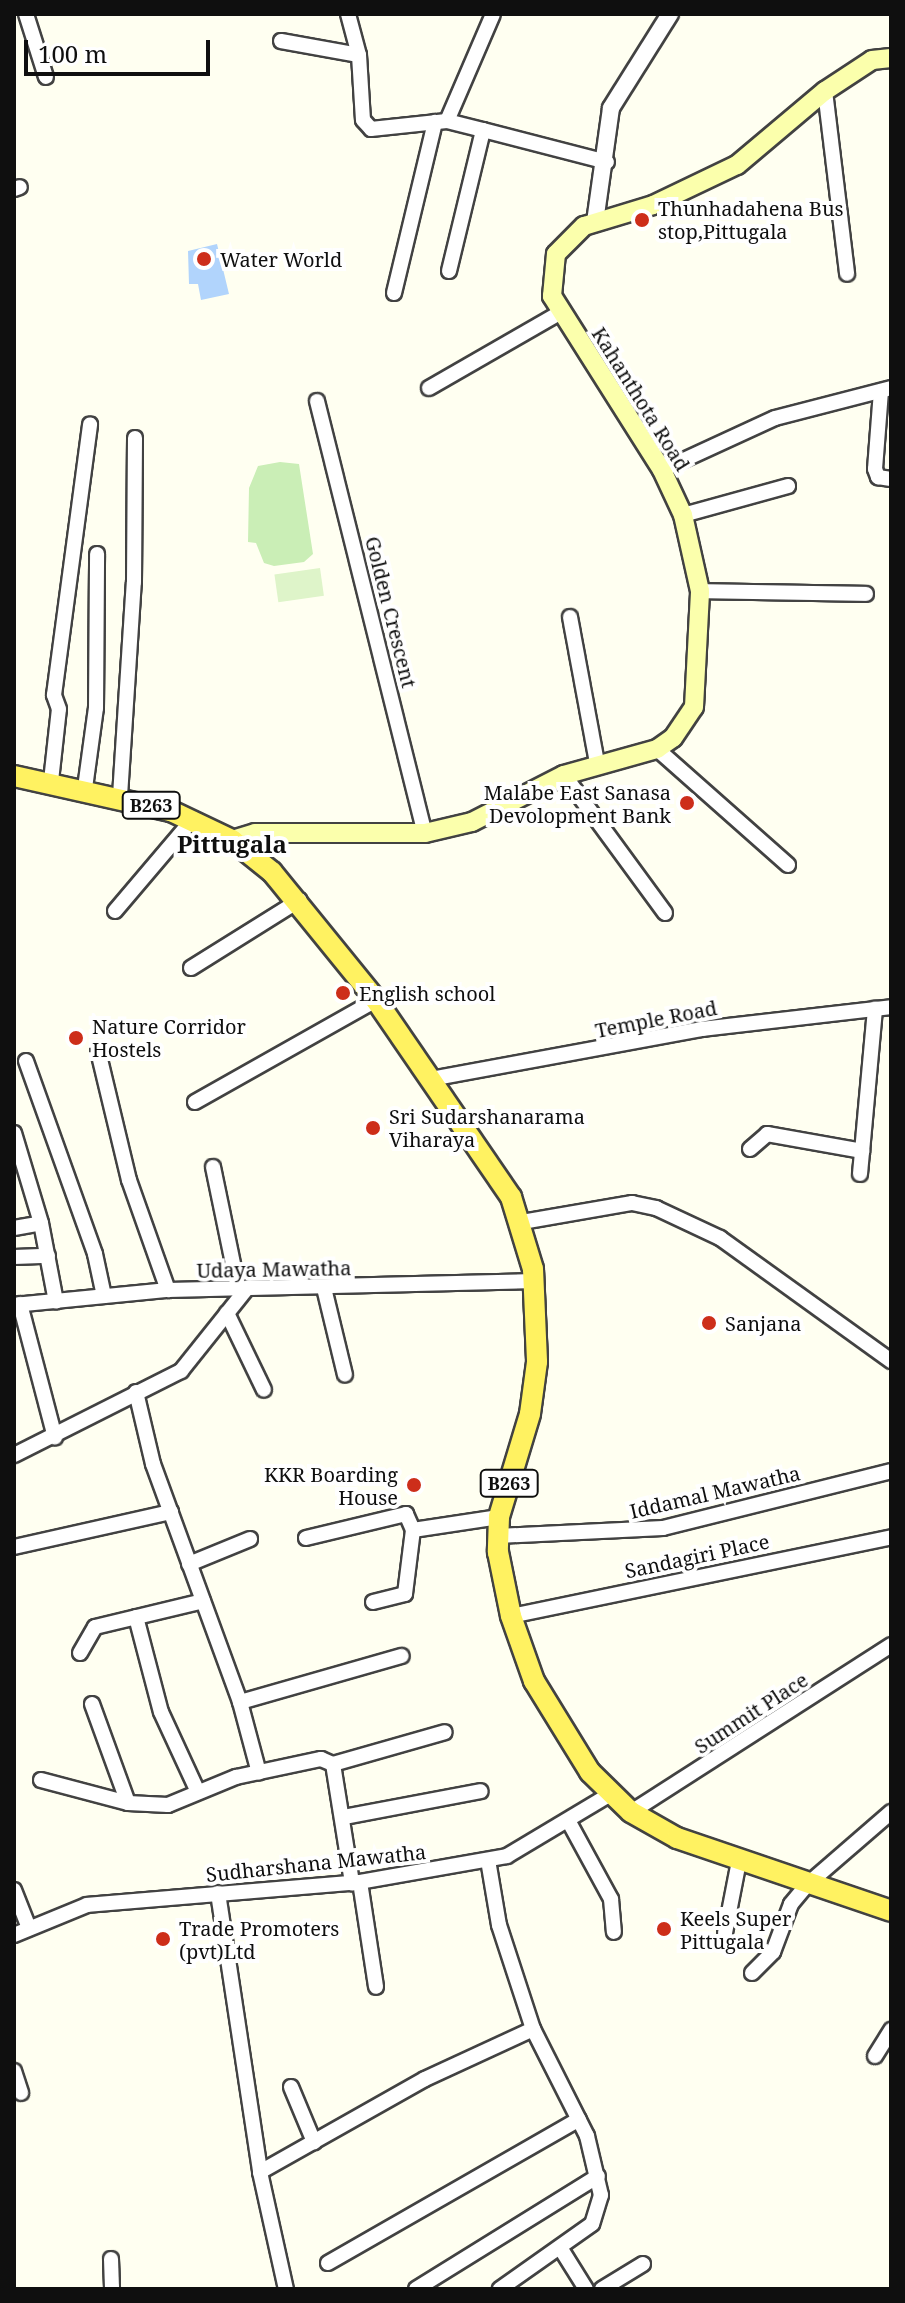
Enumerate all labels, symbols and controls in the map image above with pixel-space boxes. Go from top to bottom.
scale bar [28,24,214,74]
text: 100 m [38,37,107,70]
place label: Thunhadahena Bus stop,Pittugala [658,196,844,243]
marker: Thunhadahena Bus stop,Pittugala [633,211,651,229]
place label: Water World [220,247,342,271]
marker: Water World [195,250,213,268]
street label: Kahanthota Road [587,323,695,475]
street label: Golden Crescent [361,534,421,690]
place label: Malabe East Sanasa Devolopment Bank [484,780,671,827]
road number: B263 [121,791,181,819]
marker: Malabe East Sanasa Devolopment Bank [678,794,696,812]
district label: Pittugala [177,830,287,858]
place label: English school [359,981,495,1005]
marker: English school [334,984,352,1002]
street label: Temple Road [593,995,719,1043]
place label: Nature Corridor Hostels [92,1014,246,1061]
marker: Nature Corridor Hostels [67,1029,85,1047]
place label: Sri Sudarshanarama Viharaya [389,1104,585,1151]
marker: Sri Sudarshanarama Viharaya [364,1119,382,1137]
street label: Udaya Mawatha [196,1256,352,1282]
place label: Sanjana [725,1311,801,1335]
marker: Sanjana [700,1314,718,1332]
street label: Iddamal Mawatha [627,1461,803,1523]
place label: KKR Boarding House [264,1462,398,1509]
road number: B263 [479,1469,539,1497]
marker: KKR Boarding House [405,1476,423,1494]
street label: Sandagiri Place [623,1529,771,1583]
street label: Summit Place [690,1668,812,1758]
street label: Sudharshana Mawatha [205,1840,427,1886]
place label: Keels Super Pittugala [680,1906,791,1953]
place label: Trade Promoters (pvt)Ltd [179,1916,339,1963]
marker: Keels Super Pittugala [655,1920,673,1938]
marker: Trade Promoters (pvt)Ltd [154,1930,172,1948]

